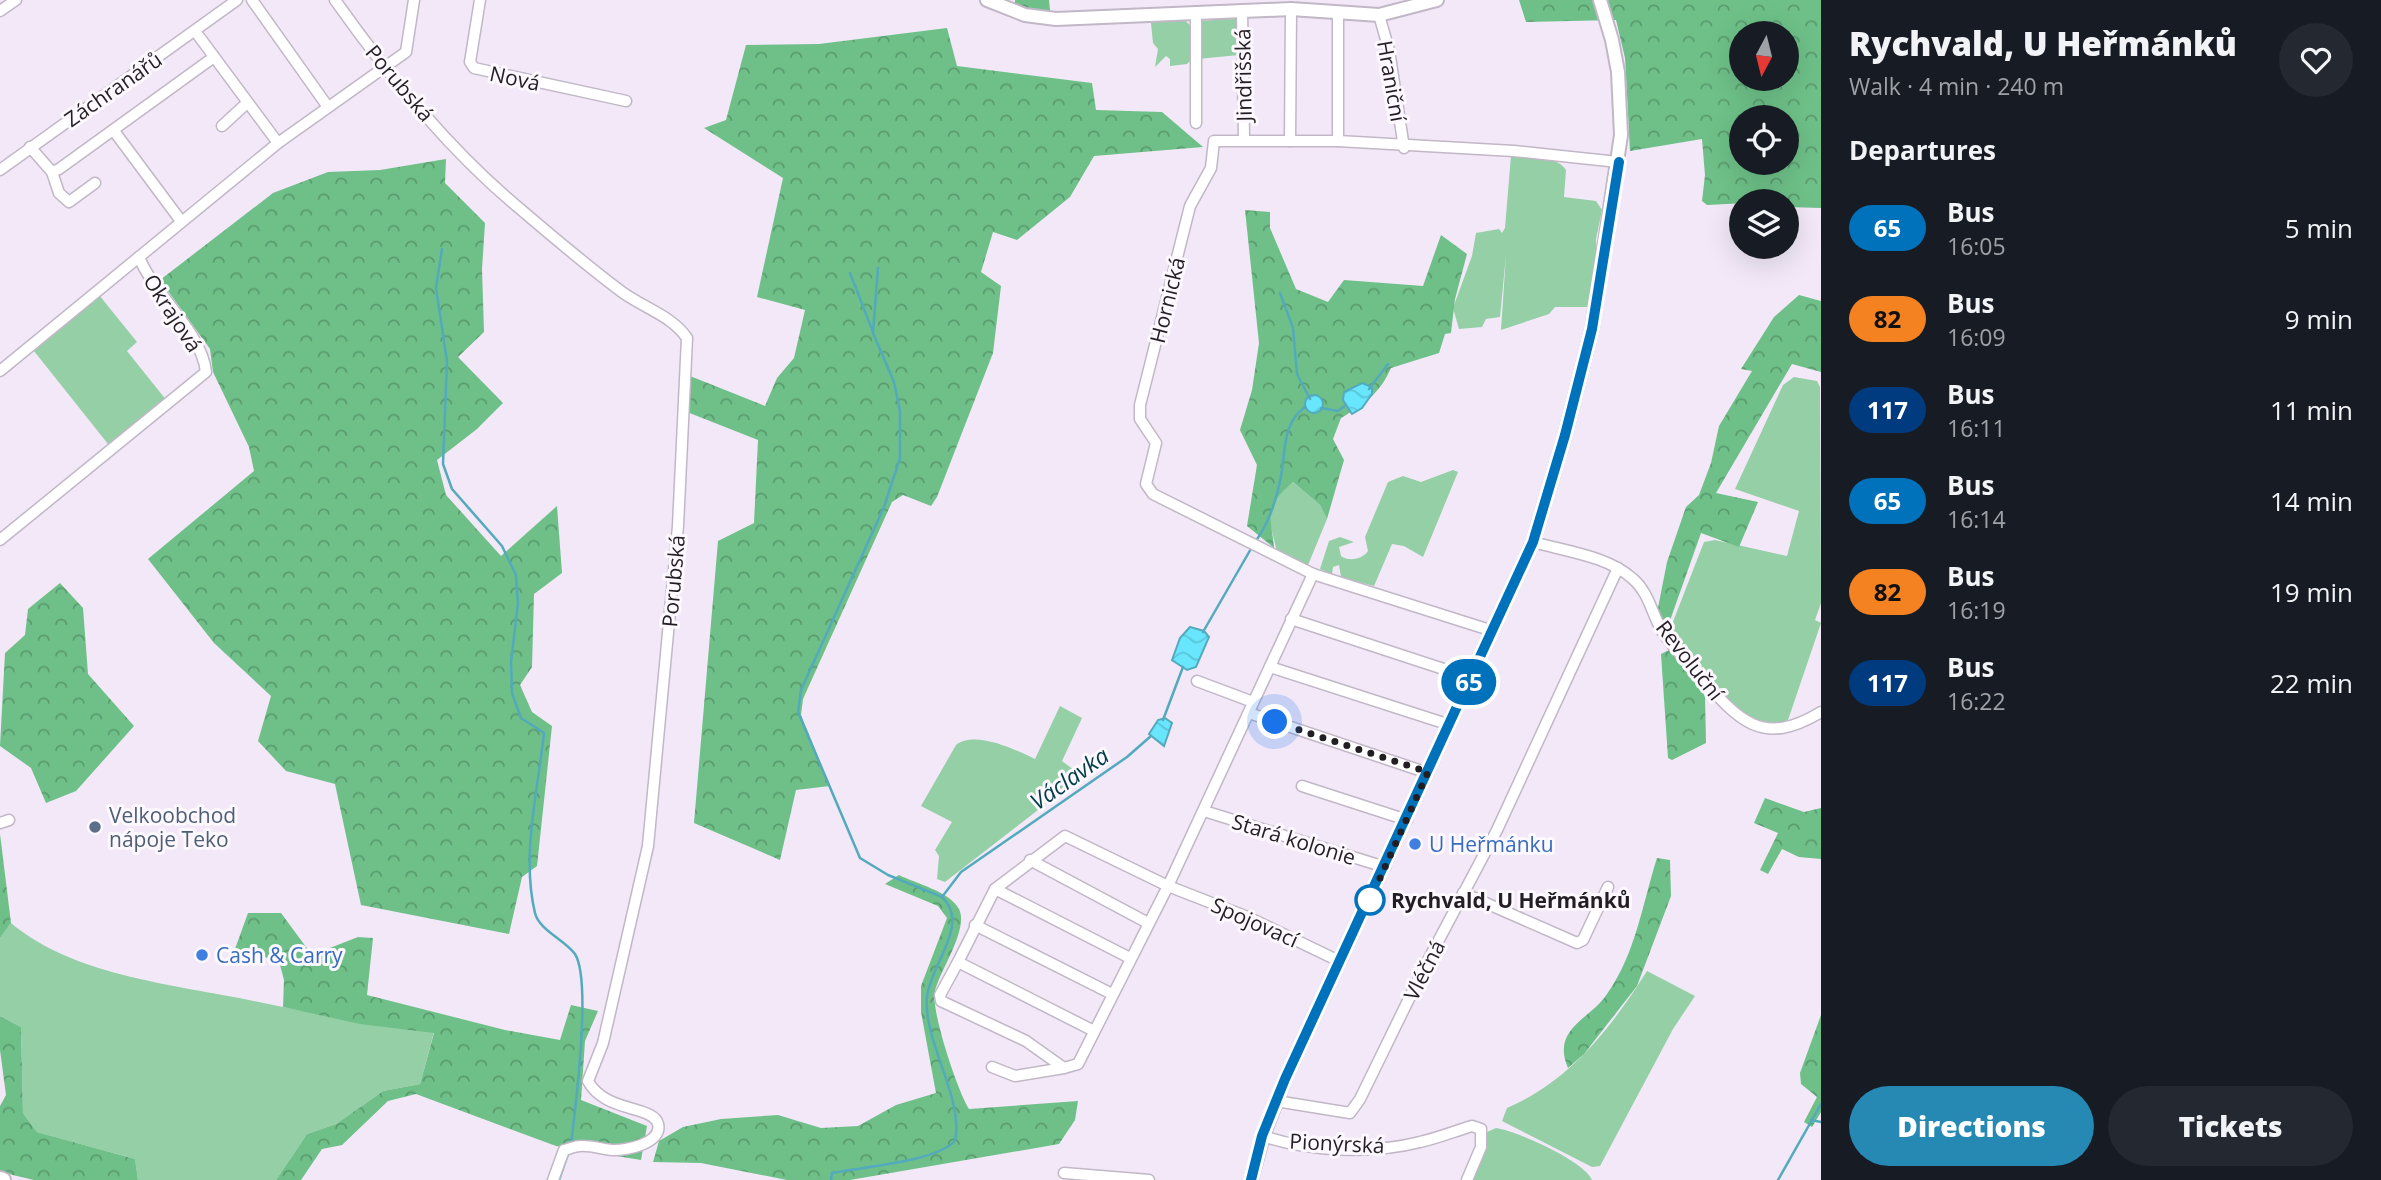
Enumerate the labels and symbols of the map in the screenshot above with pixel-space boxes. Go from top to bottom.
north arrow [1729,21,1799,91]
street label: Jindřišská [1228,28,1258,124]
street label: Hraniční [1371,38,1413,125]
street label: Porubská [360,39,440,127]
street label: Záchranářů [59,45,167,133]
street label: Nová [487,59,543,97]
street label: Hornická [1143,254,1191,346]
street label: Okrajová [137,269,209,357]
street label: Porubská [655,534,691,628]
street label: Revoluční [1650,614,1730,706]
line badge: 65 [1438,659,1500,705]
your location [1257,704,1292,739]
water label: Václavka [1023,739,1115,817]
place label: Velkoobchod nápoje Teko [109,801,236,853]
street label: Stará kolonie [1229,807,1359,871]
marker: Velkoobchod nápoje Teko [87,819,103,835]
place label: U Heřmánku [1429,830,1554,858]
marker: U Heřmánku [1407,836,1423,852]
marker: Rychvald, U Heřmánků [1355,885,1385,915]
place label: Rychvald, U Heřmánků [1391,886,1630,914]
street label: Spojovací [1207,890,1304,954]
street label: Vléčná [1397,935,1451,1005]
place label: Cash & Carry [216,941,343,969]
marker: Cash & Carry [194,947,210,963]
street label: Pionýrská [1289,1127,1385,1159]

